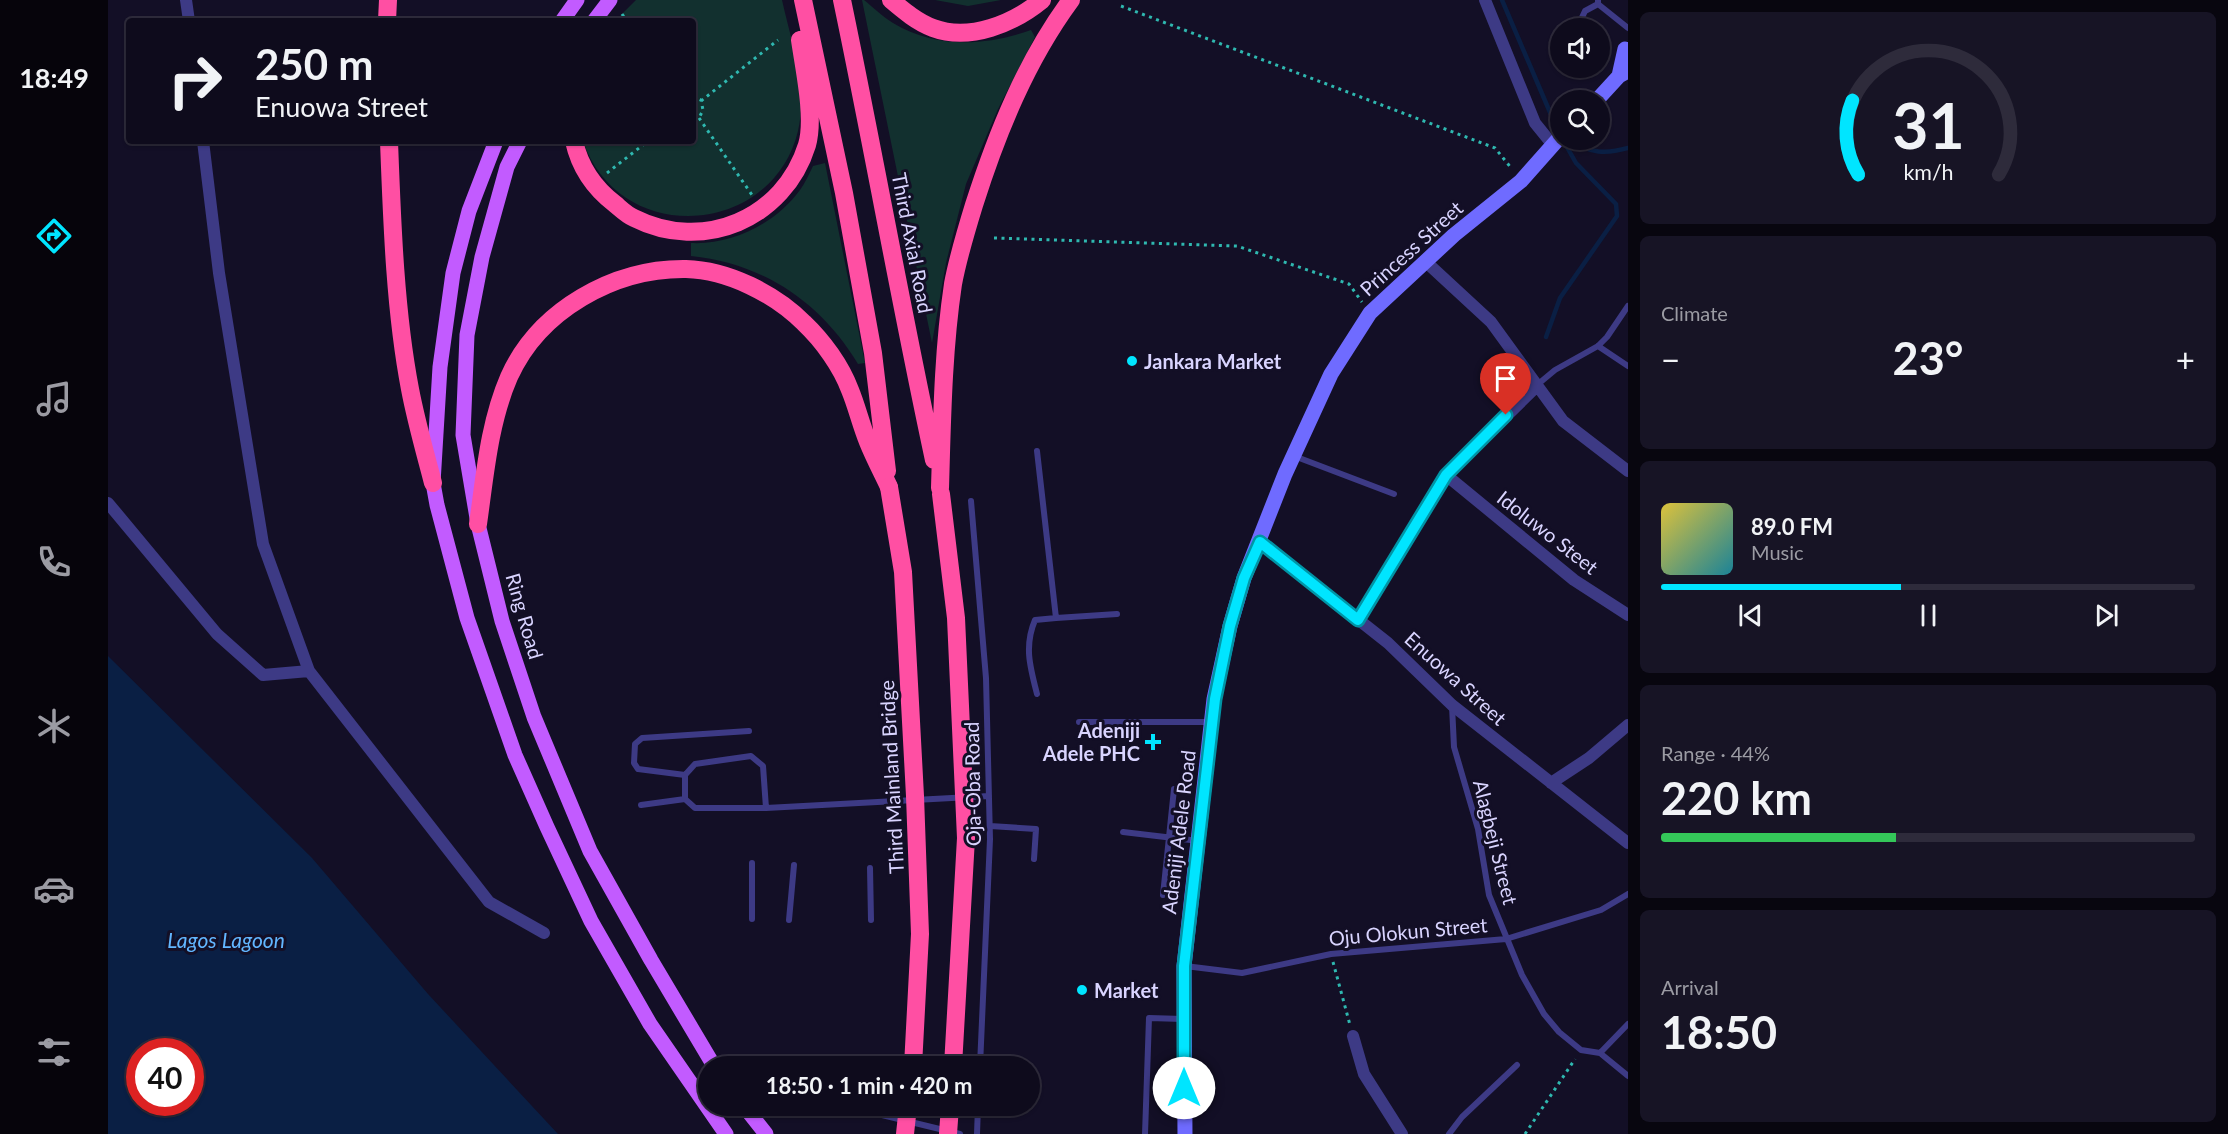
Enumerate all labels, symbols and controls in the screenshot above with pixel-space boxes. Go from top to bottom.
map controls [1550,18,1610,150]
button: sound [1550,18,1610,78]
text: 250 m [255,39,373,89]
icon: right [156,42,234,120]
text: 18:49 [19,61,89,94]
text: 31 [1892,87,1964,162]
text: Enuowa Street [255,90,428,123]
button: search [1550,90,1610,150]
text: km/h [1903,160,1953,186]
street label: Third Axial Road [888,171,938,315]
street label: Princess Street [1355,196,1467,300]
icon: directions [33,215,75,257]
text: Climate [1661,301,1728,325]
text: 23° [1893,331,1963,385]
text: − [1661,339,1680,379]
text: + [2176,339,2195,379]
place label: Jankara Market [1144,349,1282,373]
pin [1480,353,1531,415]
marker: Jankara Market [1125,354,1139,368]
icon: arrive [1489,362,1522,395]
icon: music [33,378,75,420]
street label: Idoluwo Steet [1493,485,1603,579]
text: 89.0 FM [1751,513,1833,540]
text: Music [1751,540,1804,564]
icon: phone [33,541,75,583]
street label: Ring Road [501,570,549,662]
icon: previous [1734,599,1767,632]
icon: pause [1912,599,1945,632]
icon: next [2090,599,2123,632]
street label: Enuowa Street [1400,626,1512,730]
street label: Third Mainland Bridge [874,680,908,874]
icon: climate [33,705,75,747]
place label: Adeniji Adele PHC [1042,718,1140,765]
street label: Oja-Oba Road [959,722,985,846]
marker: Adeniji Adele PHC [1144,733,1162,751]
text: Range · 44% [1661,741,1770,765]
street label: Adeniji Adele Road [1156,749,1200,915]
text: 220 km [1661,771,1812,825]
street label: Alagbeji Street [1469,777,1523,907]
icon: car [33,868,75,910]
street label: Oju Olokun Street [1328,912,1488,950]
water label: Lagos Lagoon [167,927,285,952]
text: Arrival [1661,975,1719,999]
place label: Market [1094,978,1159,1002]
marker: Market [1075,983,1089,997]
text: 18:50 [1661,1005,1777,1059]
icon: filters [33,1031,75,1073]
speed limit sign: 40 [126,1038,204,1116]
position arrow [1152,1056,1216,1120]
text: 18:50 · 1 min · 420 m [766,1072,972,1099]

